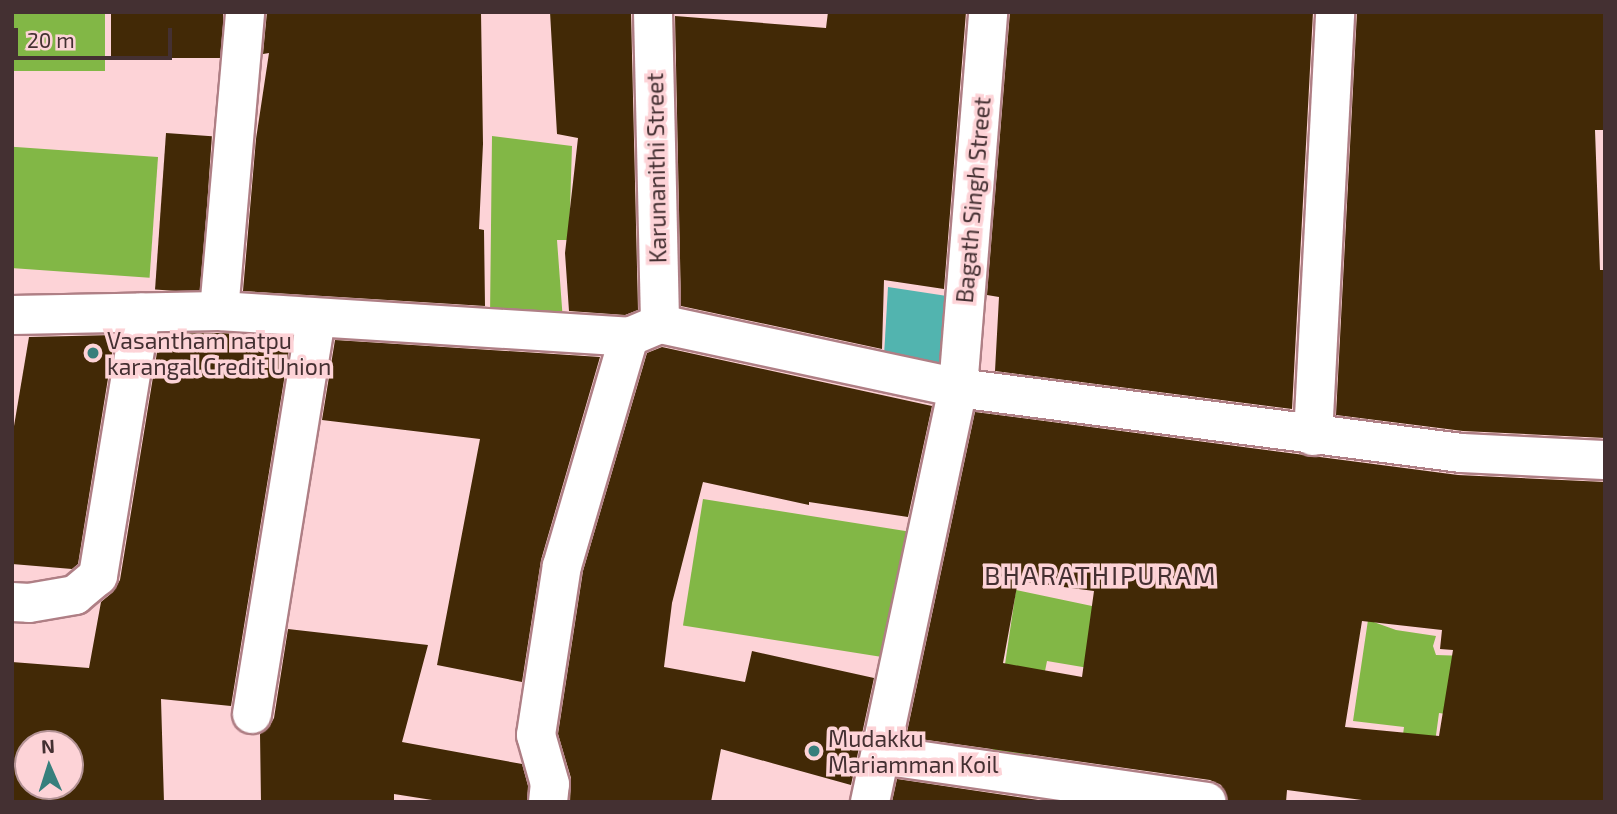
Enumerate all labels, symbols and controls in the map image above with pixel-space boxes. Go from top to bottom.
scale bar [18,14,175,58]
text: 20 m [27,27,75,52]
street label: Karunanithi Street [641,73,671,263]
street label: Bagath Singh Street [950,96,996,304]
place label: Vasantham natpu karangal Credit Union [107,326,332,380]
marker: Vasantham natpu karangal Credit Union [85,345,101,361]
district label: BHARATHIPURAM [986,559,1216,591]
place label: Mudakku Mariamman Koil [828,724,999,778]
north arrow [14,730,84,800]
text: N [41,734,55,757]
marker: Mudakku Mariamman Koil [806,743,822,759]

